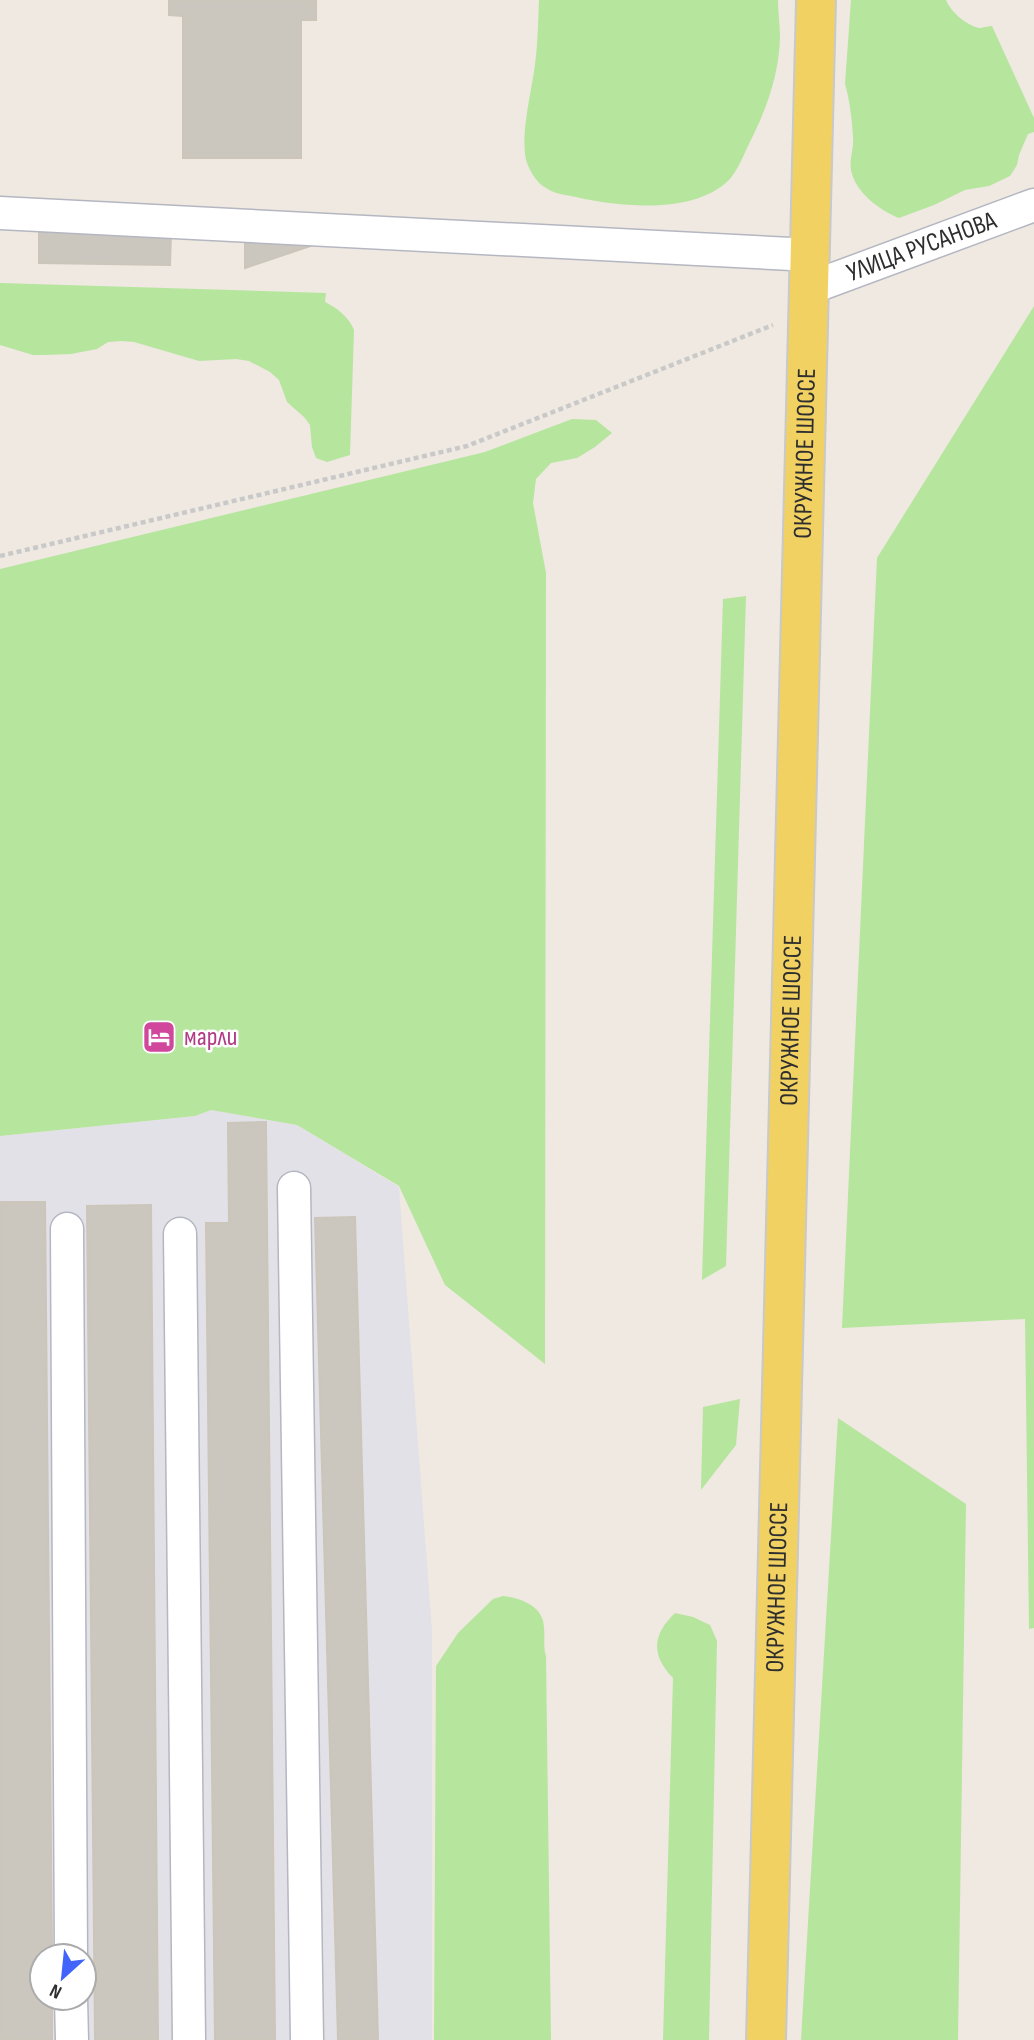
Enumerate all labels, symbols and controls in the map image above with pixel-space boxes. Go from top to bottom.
street label: УЛИЦА РУСАНОВА [843,205,1001,288]
street label: ОКРУЖНОЕ ШОССЕ [787,368,822,539]
street label: ОКРУЖНОЕ ШОССЕ [773,935,809,1106]
hotel icon: марли [140,1018,178,1056]
place label: марли [184,1022,237,1053]
street label: ОКРУЖНОЕ ШОССЕ [760,1501,795,1673]
north arrow [28,1942,98,2012]
text: N [46,1978,66,2003]

